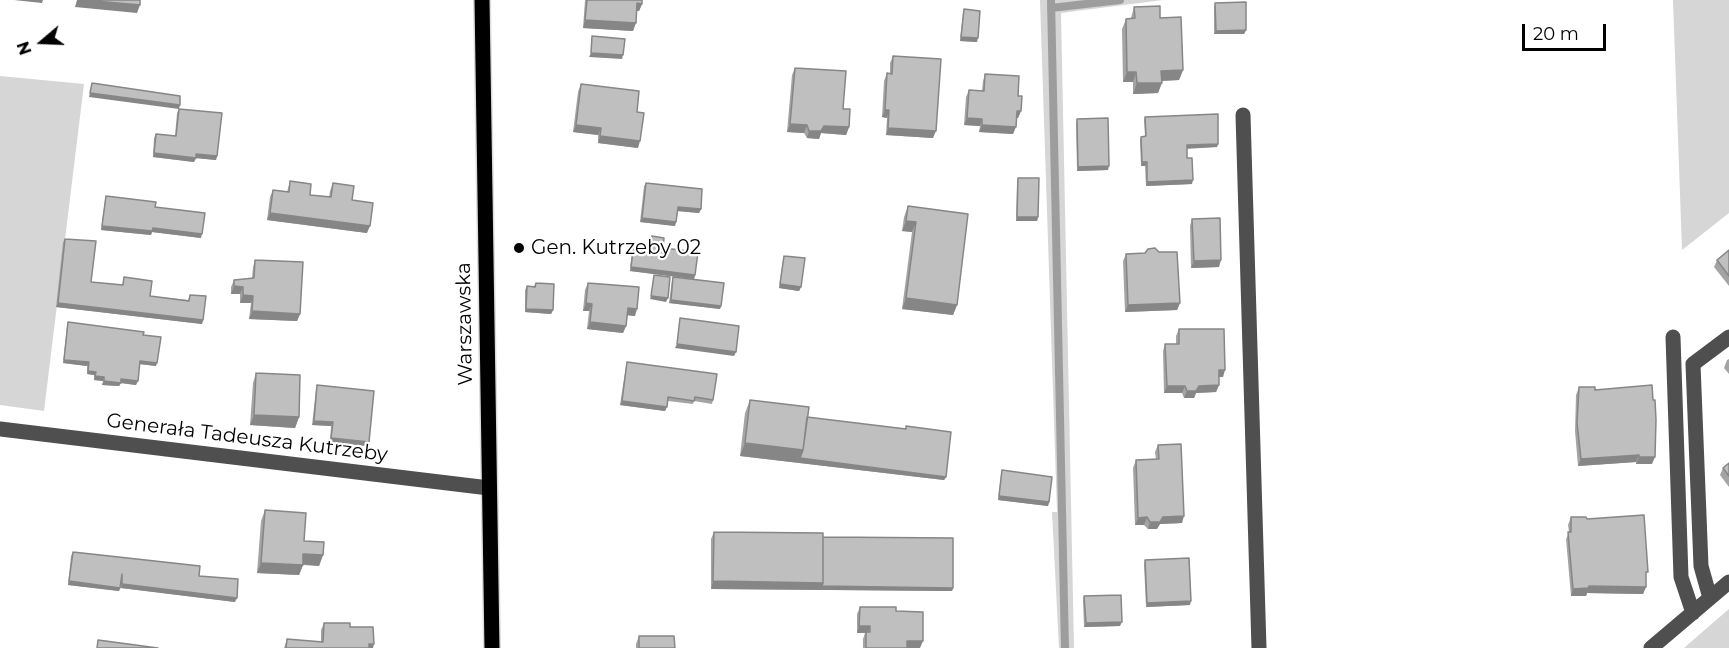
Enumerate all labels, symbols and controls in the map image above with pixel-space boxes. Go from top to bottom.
north arrow [12,12,72,72]
scale bar [1525,12,1609,50]
text: 20 m [1533,23,1579,45]
text: N [13,39,36,57]
place label: Gen. Kutrzeby 02 [531,236,701,260]
marker: Gen. Kutrzeby 02 [512,241,526,255]
street label: Warszawska [452,262,478,386]
street label: Generała Tadeusza Kutrzeby [105,409,389,467]

